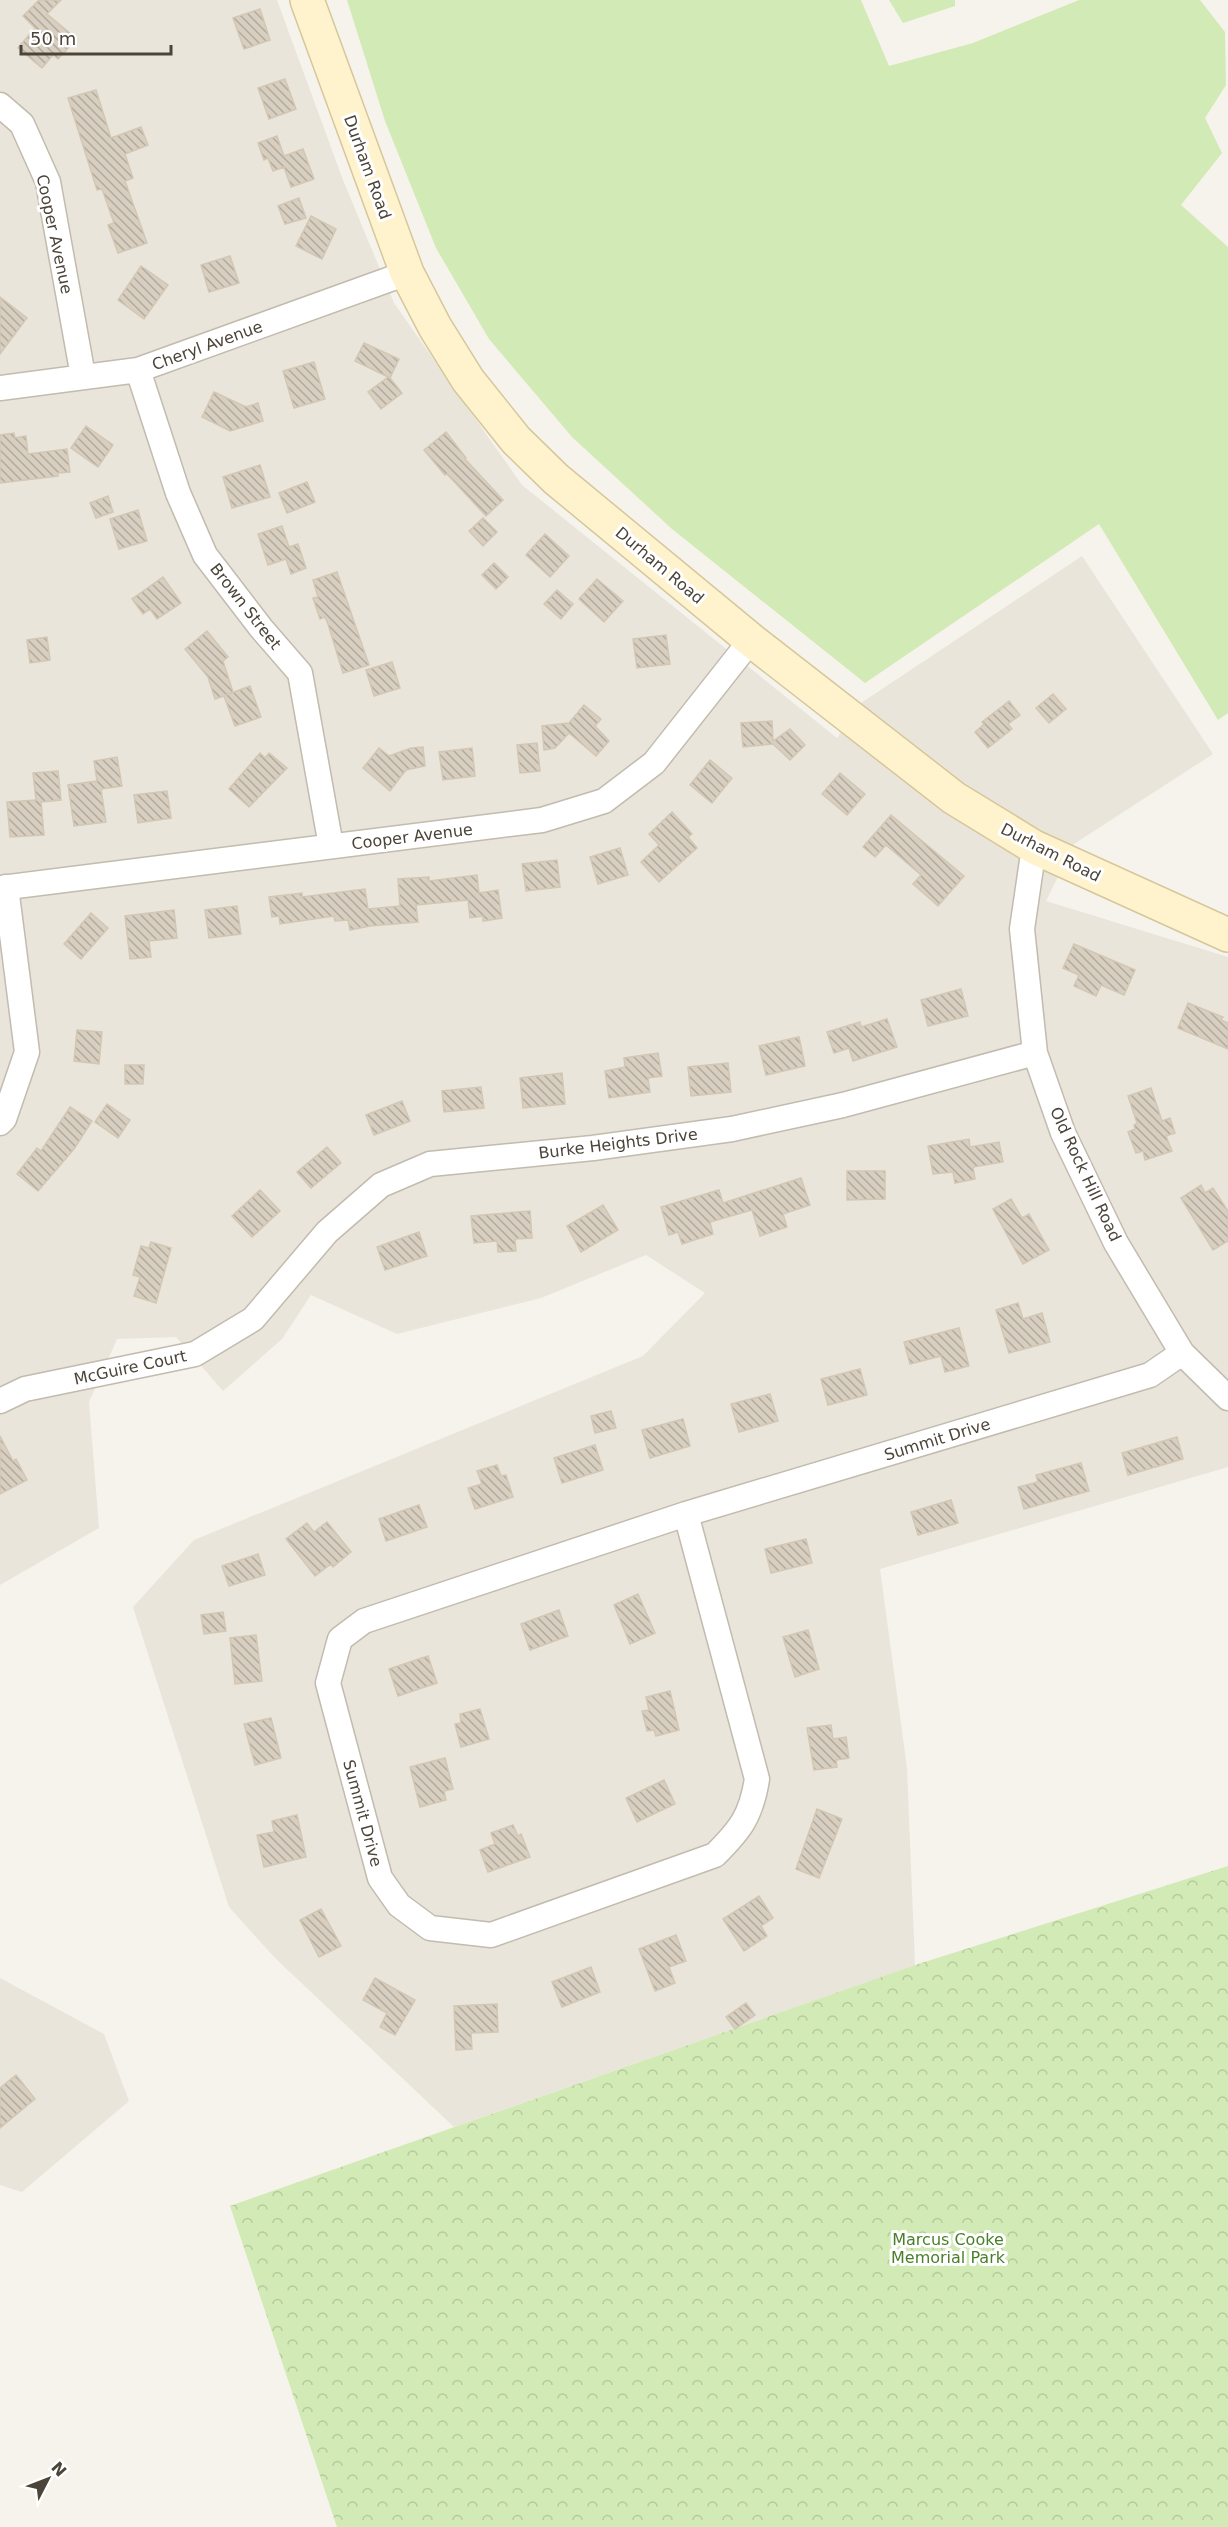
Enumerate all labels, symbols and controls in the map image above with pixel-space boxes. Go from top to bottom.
scale bar [21,18,171,56]
text: 50 m [30,28,76,49]
street label: Durham Road [340,112,395,222]
street label: Cooper Avenue [33,173,76,296]
street label: Cheryl Avenue [149,317,265,374]
street label: Durham Road [612,523,708,608]
street label: Brown Street [206,560,285,653]
street label: Durham Road [998,819,1104,886]
street label: Cooper Avenue [350,820,474,853]
street label: Old Rock Hill Road [1046,1104,1125,1244]
street label: Burke Heights Drive [537,1124,699,1163]
street label: McGuire Court [72,1346,188,1389]
street label: Summit Drive [882,1414,992,1465]
street label: Summit Drive [339,1758,386,1869]
park label: Marcus Cooke Memorial Park [891,2230,1006,2267]
north arrow [18,2449,78,2509]
text: N [47,2458,70,2481]

